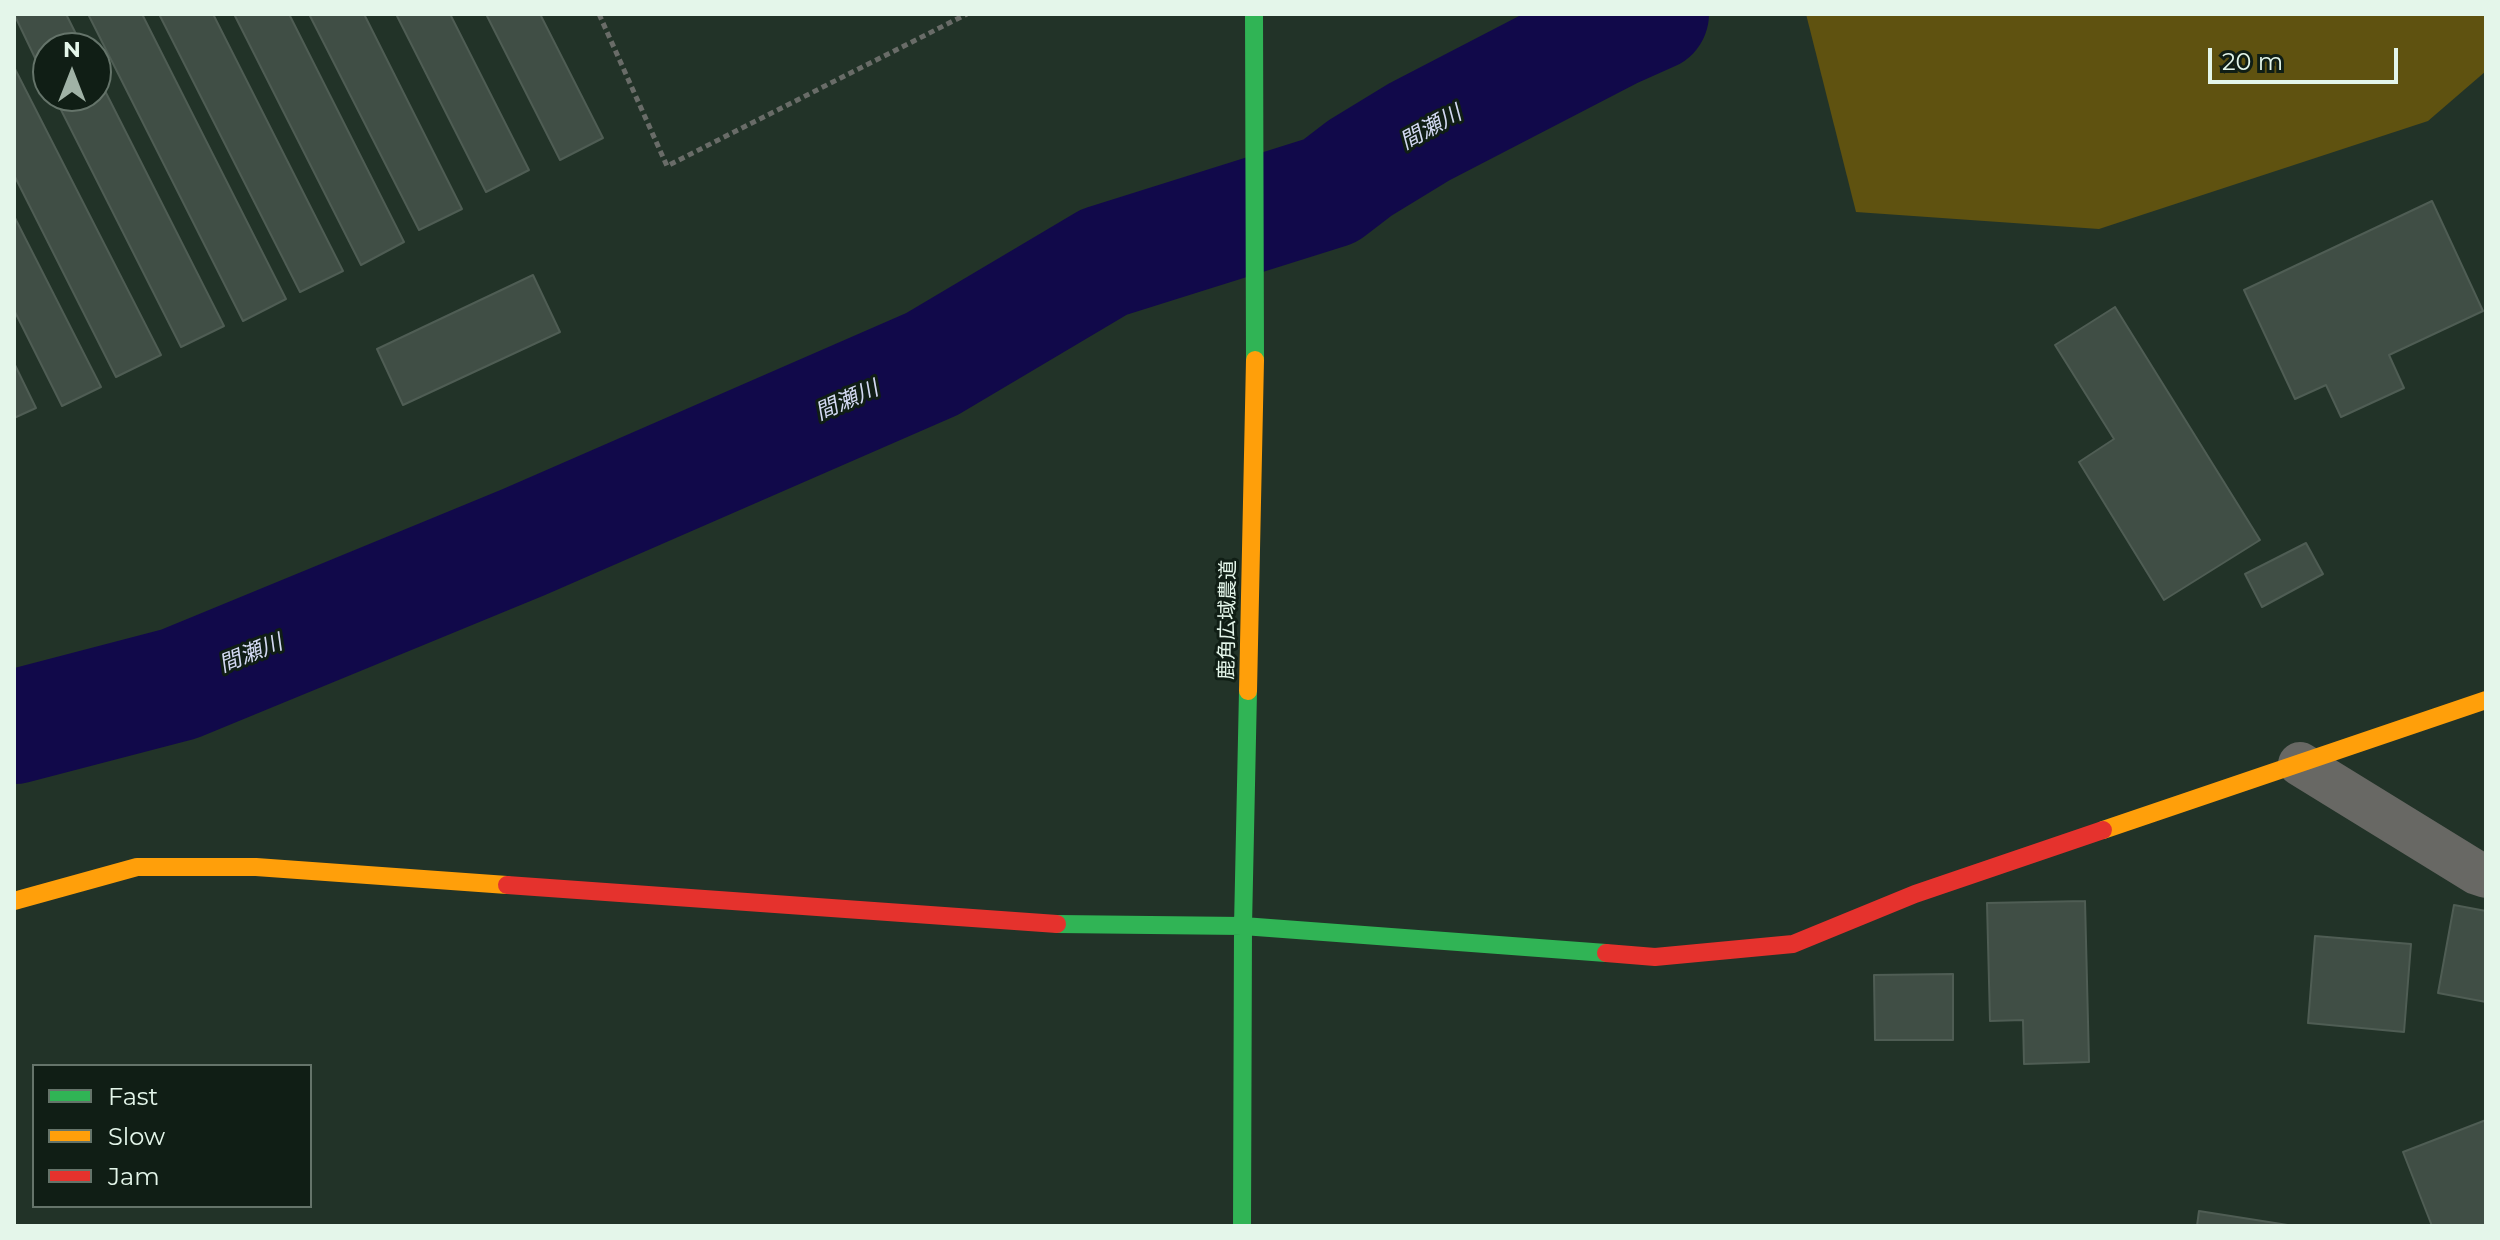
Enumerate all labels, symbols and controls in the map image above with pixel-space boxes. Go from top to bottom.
north arrow [32,32,112,112]
scale bar [2212,32,2402,82]
text: N [63,36,81,63]
text: 20 m [2222,47,2283,76]
water label: 間瀬川 [1396,100,1466,156]
water label: 間瀬川 [811,376,883,426]
street label: 鹿角広域農道 [1215,560,1241,680]
water label: 間瀬川 [215,629,287,679]
legend [32,1064,312,1208]
text: Fast [108,1082,158,1111]
text: Slow [108,1122,165,1151]
text: Jam [108,1162,160,1191]

